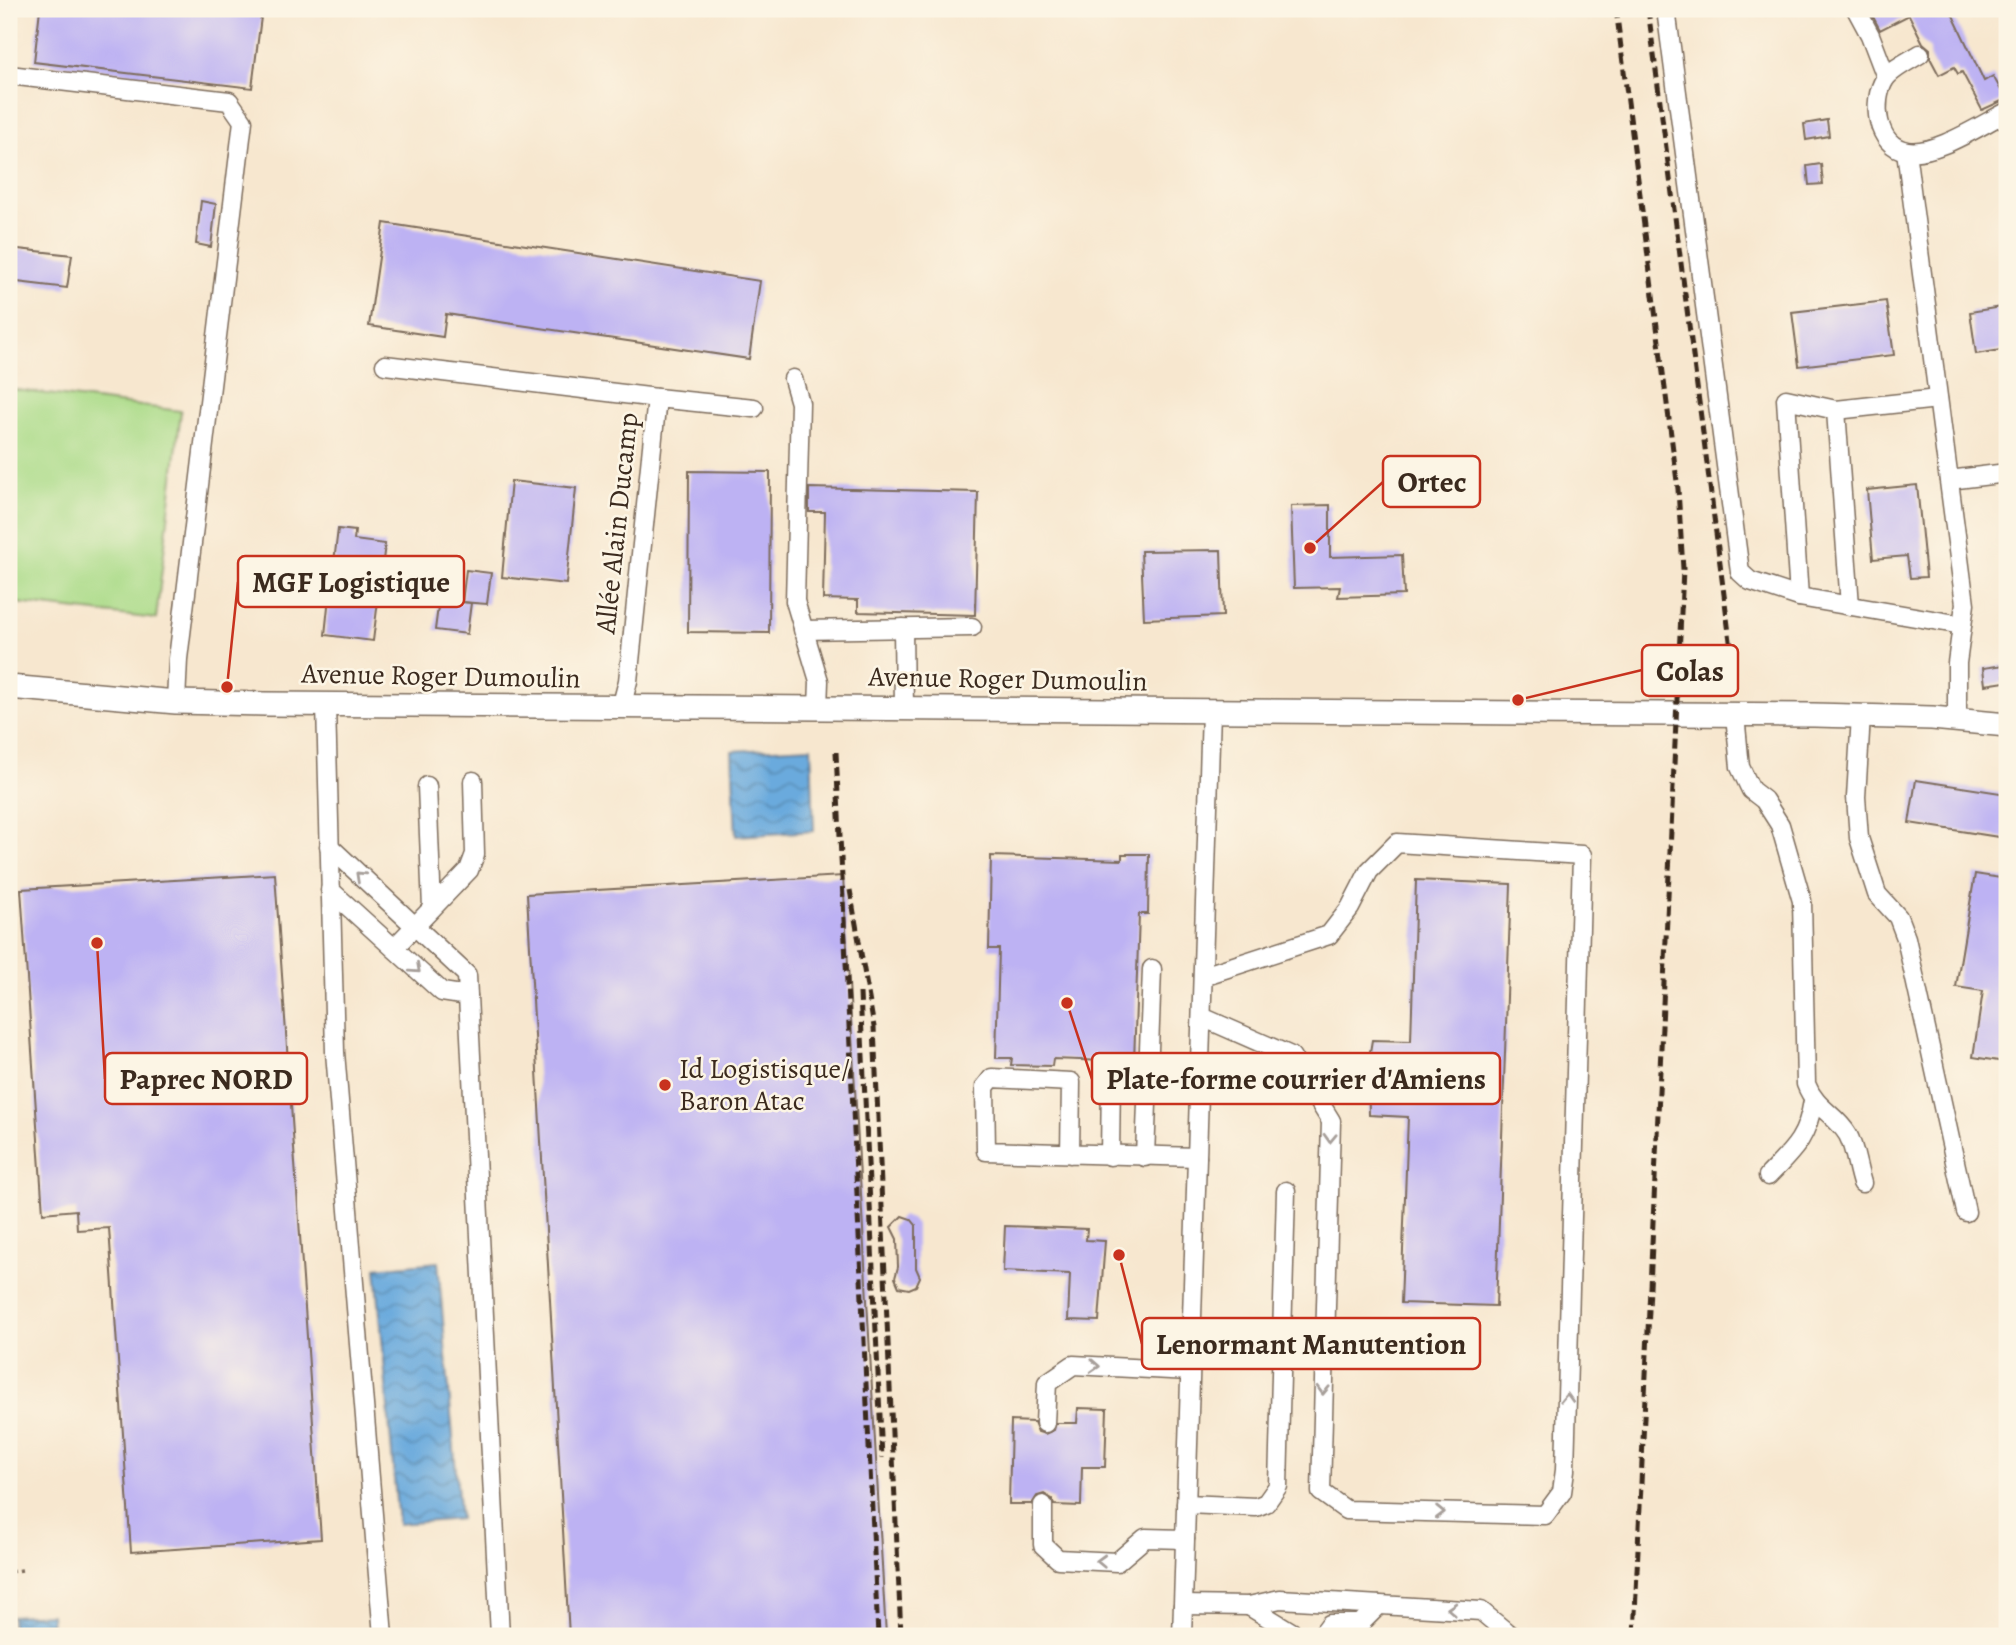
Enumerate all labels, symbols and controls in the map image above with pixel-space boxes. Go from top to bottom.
street label: Allée Alain Ducamp [586,411,648,636]
callout: Ortec [1383,456,1480,507]
text: Ortec [1397,462,1467,502]
callout: MGF Logistique [238,556,464,607]
text: MGF Logistique [252,562,450,602]
callout: Colas [1642,645,1738,696]
text: Colas [1656,651,1724,691]
street label: Avenue Roger Dumoulin [300,655,581,697]
street label: Avenue Roger Dumoulin [867,658,1148,700]
one-way arrow [355,871,368,884]
one-way arrow [408,961,421,973]
place label: Id Logistisque/ Baron Atac [679,1050,850,1120]
callout: Paprec NORD [105,1053,307,1104]
callout: Plate-forme courrier d'Amiens [1092,1053,1500,1104]
text: Paprec NORD [119,1059,293,1099]
text: Plate-forme courrier d'Amiens [1106,1059,1486,1099]
marker: Id Logistisque/ Baron Atac [657,1077,673,1093]
one-way arrow [1322,1133,1338,1144]
callout: Lenormant Manutention [1142,1318,1480,1369]
text: Lenormant Manutention [1156,1324,1466,1364]
one-way arrow [1090,1359,1101,1374]
one-way arrow [1316,1385,1331,1396]
one-way arrow [1559,1392,1575,1403]
one-way arrow [1435,1505,1446,1520]
one-way arrow [1096,1553,1107,1568]
one-way arrow [1446,1602,1457,1617]

